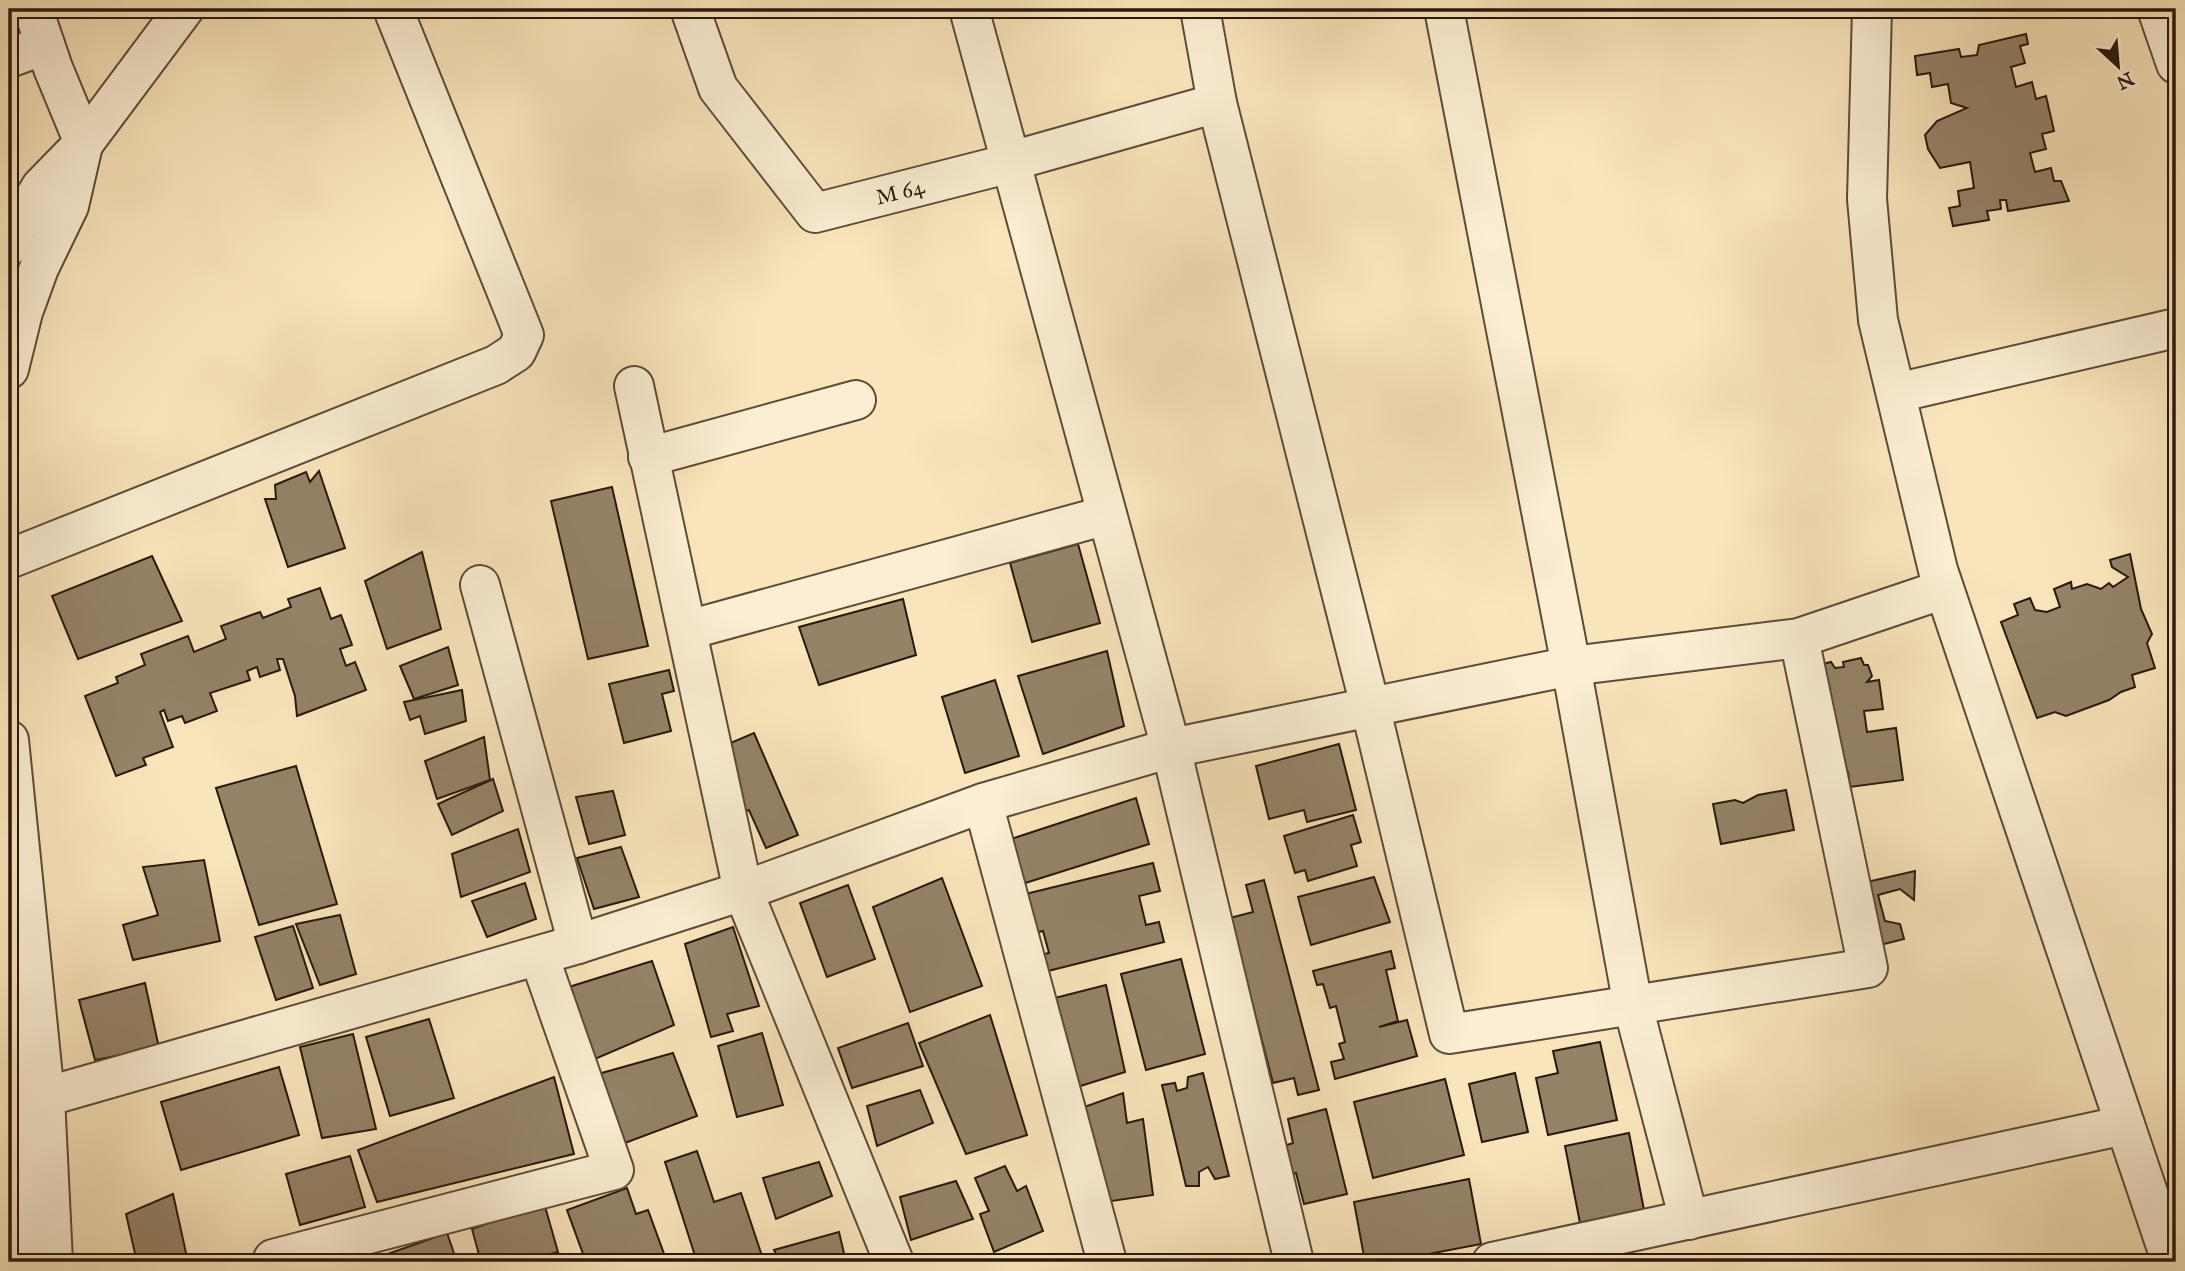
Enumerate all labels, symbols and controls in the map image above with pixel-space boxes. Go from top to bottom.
north arrow [2084,32,2154,102]
text: N [2113,67,2138,95]
street label: M 64 [873,173,928,210]

